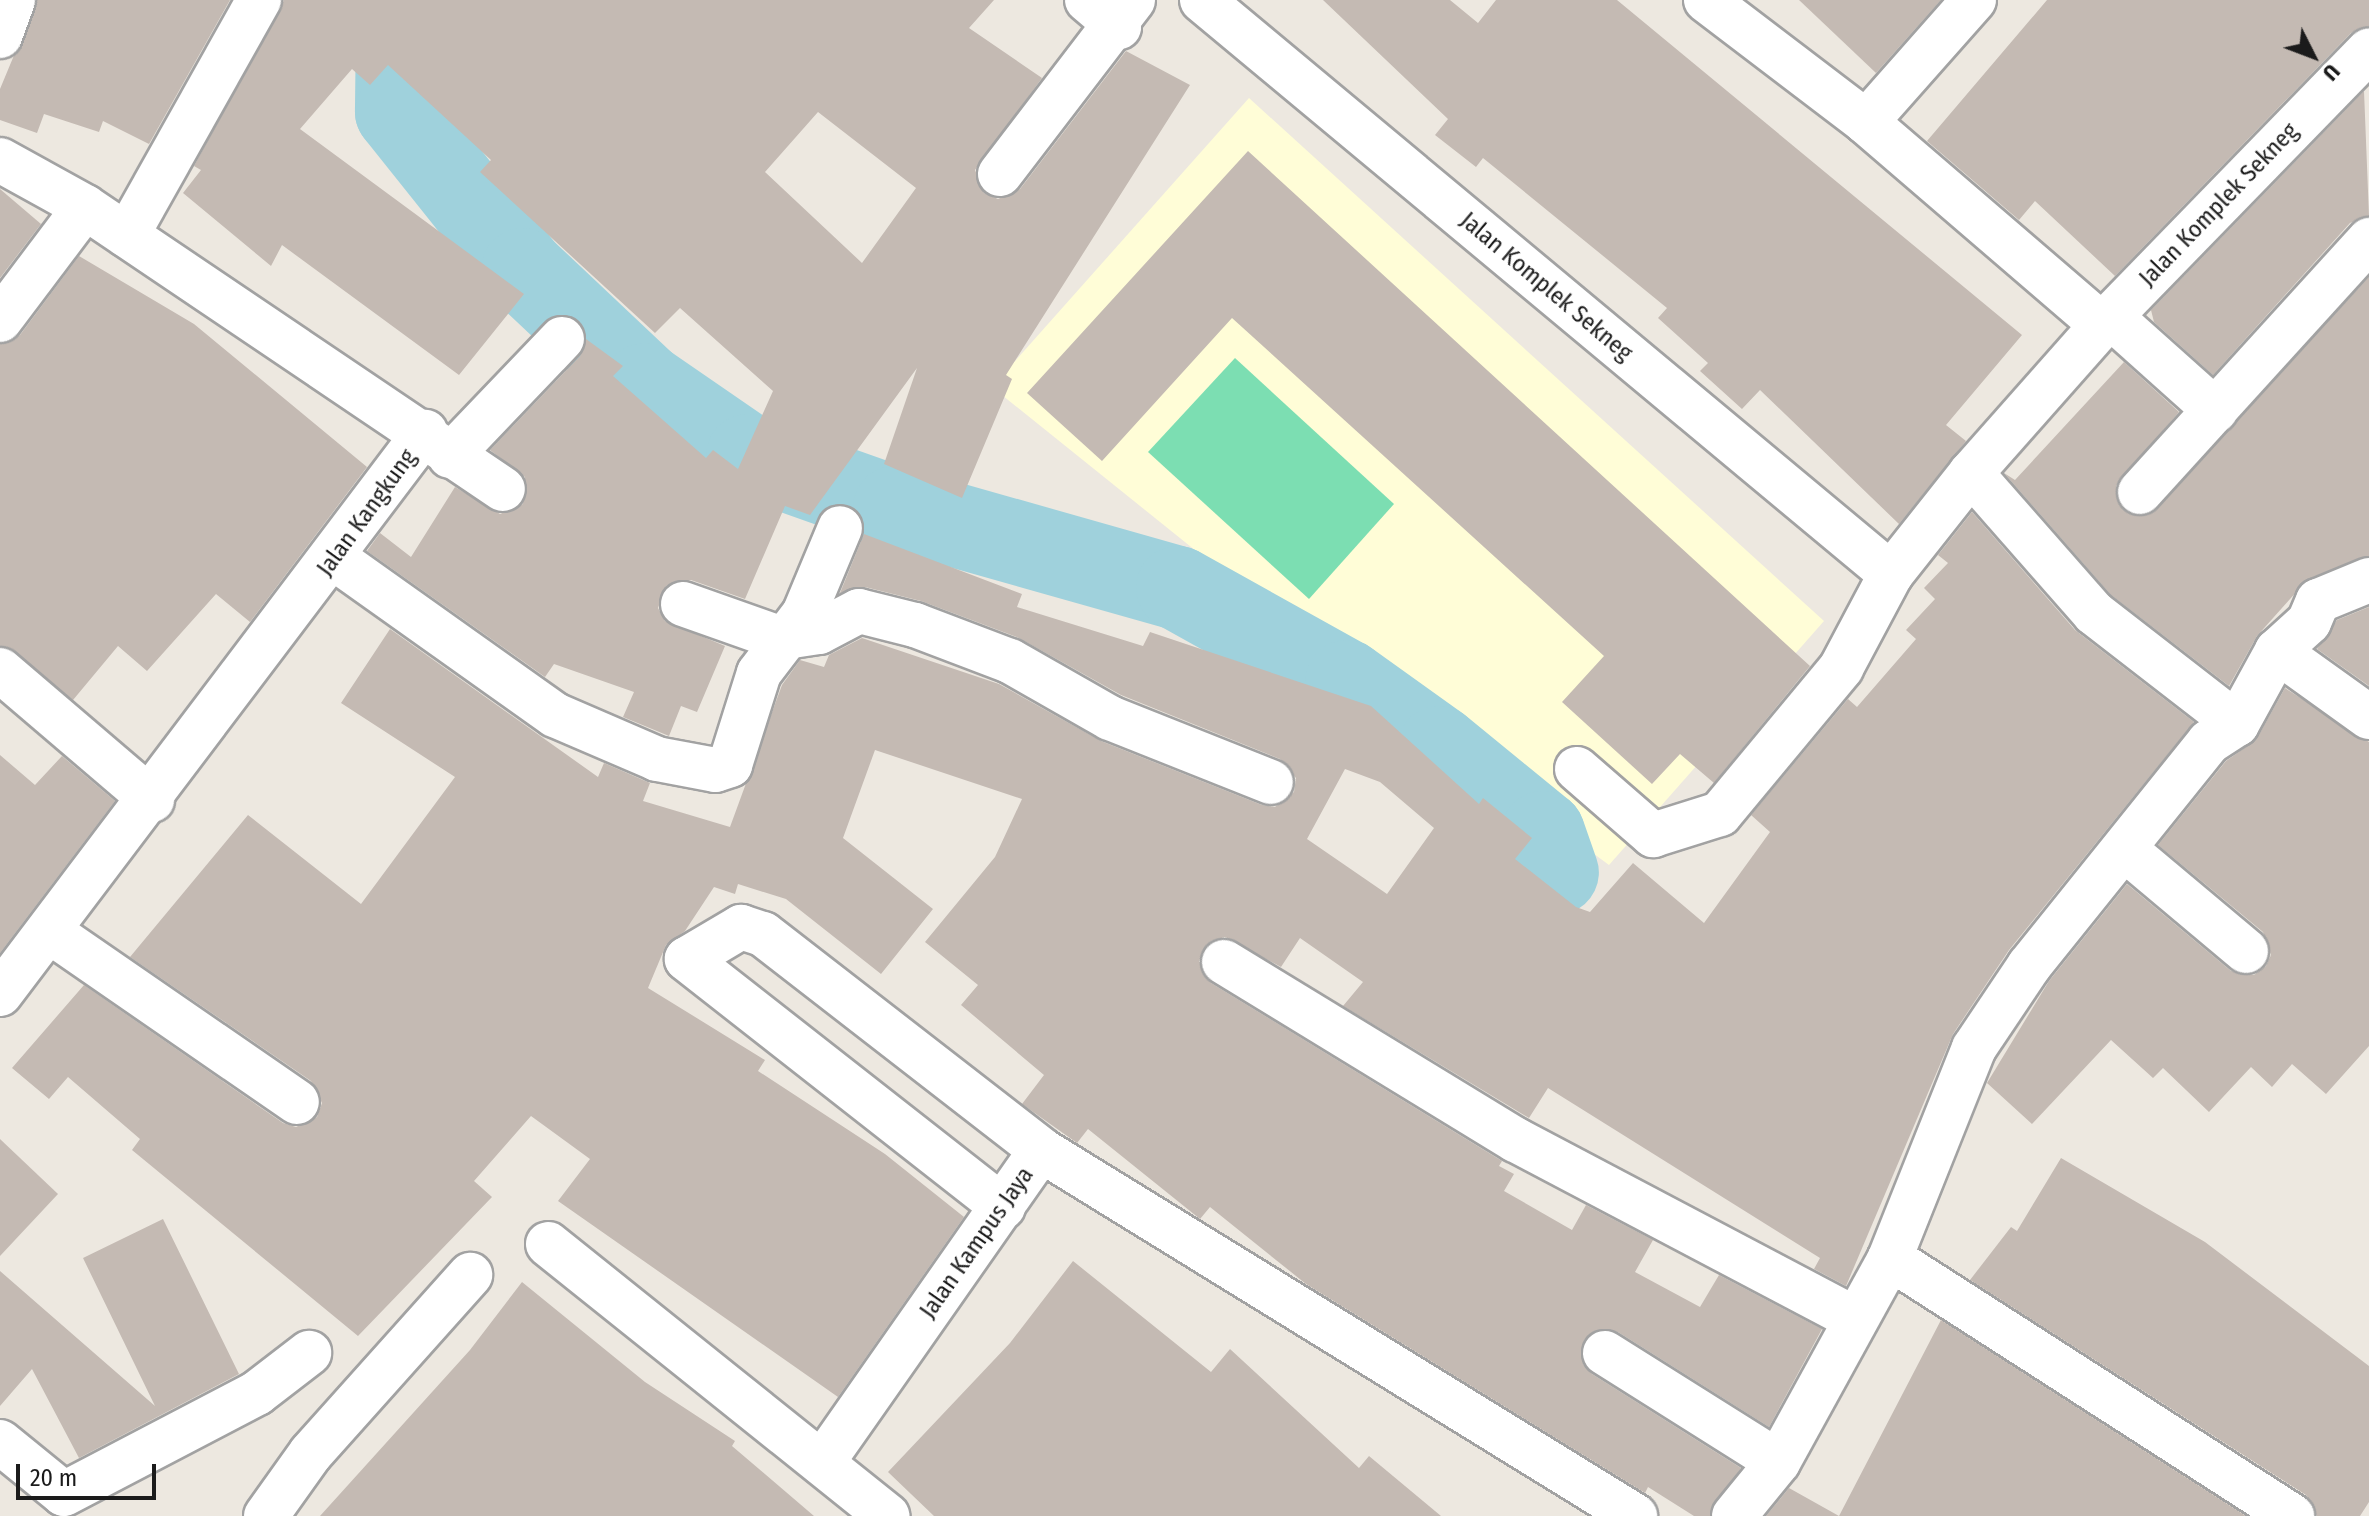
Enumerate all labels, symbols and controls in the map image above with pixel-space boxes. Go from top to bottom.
north arrow [2273,16,2353,96]
text: U [2317,59,2346,86]
street label: Jalan Komplek Sekneg [2134,117,2304,293]
street label: Jalan Komplek Sekneg [1454,206,1638,368]
street label: Jalan Kangkung [311,444,423,582]
street label: Jalan Kampus Jaya [914,1162,1040,1324]
scale bar [20,1448,160,1498]
text: 20 m [30,1464,77,1492]

